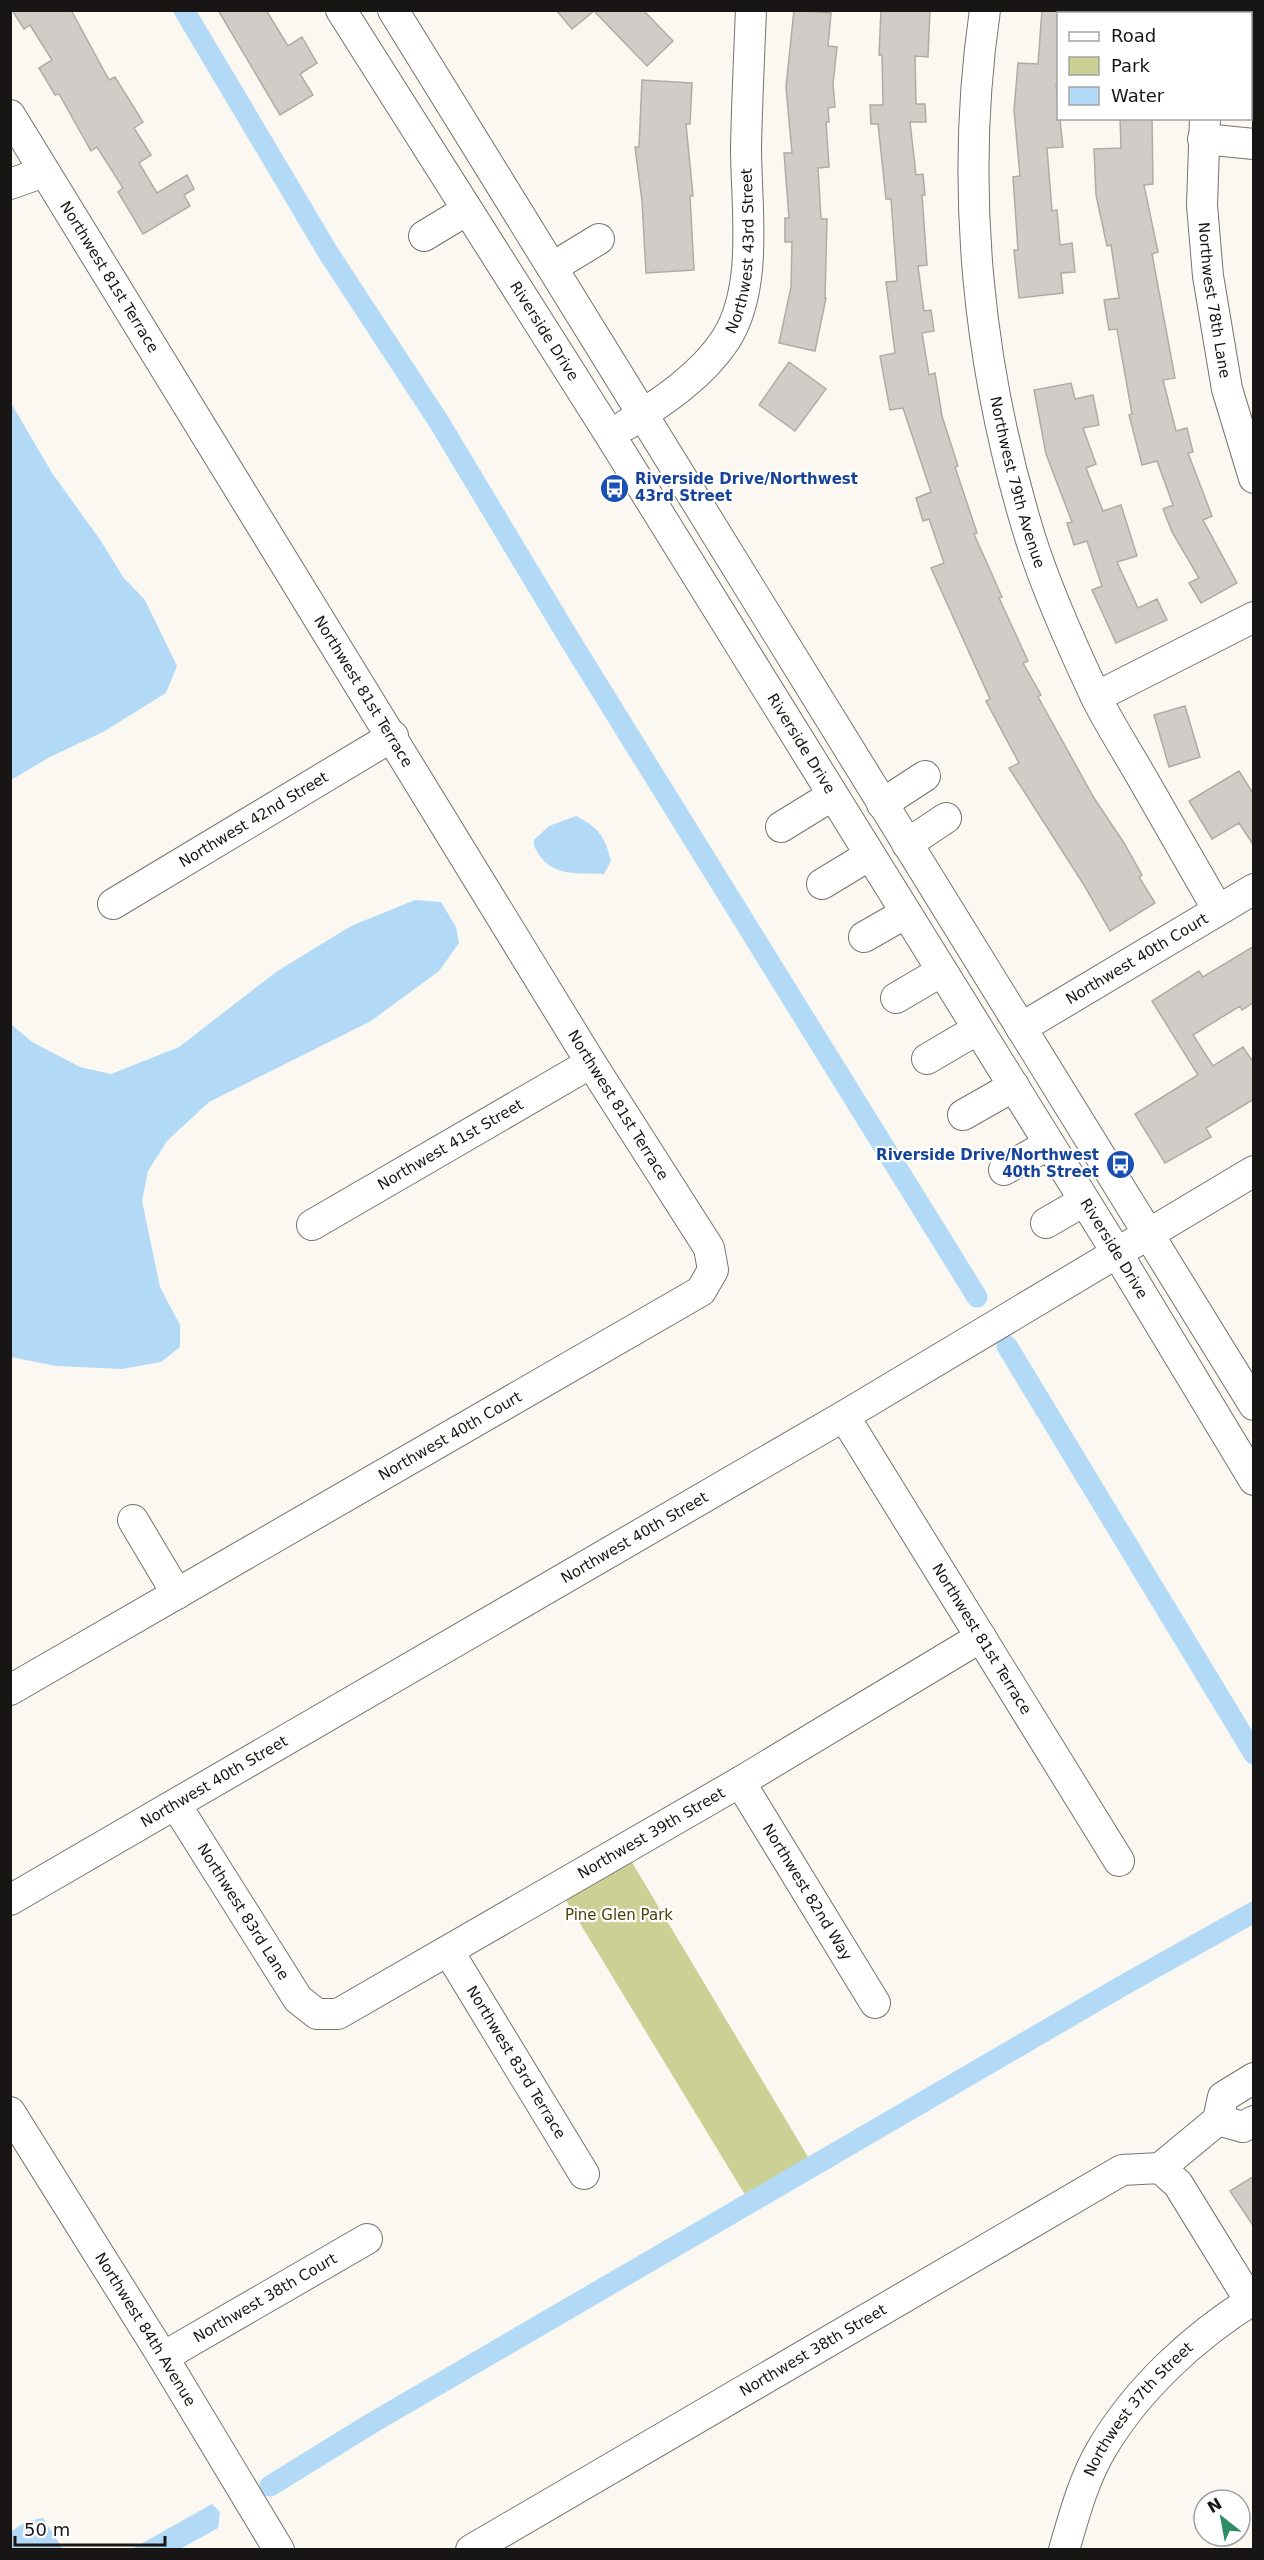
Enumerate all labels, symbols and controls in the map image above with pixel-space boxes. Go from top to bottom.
legend [1057,12,1252,120]
text: Road [1111,25,1156,46]
text: Park [1111,55,1150,76]
text: Water [1111,85,1165,106]
street label: Northwest 43rd Street [722,168,758,336]
street label: Northwest 81st Terrace [56,198,162,356]
street label: Northwest 78th Lane [1194,221,1234,380]
street label: Riverside Drive [506,278,582,384]
street label: Northwest 79th Avenue [986,395,1049,571]
place label: Riverside Drive/Northwest 43rd Street [635,470,858,505]
bus stop icon: Riverside Drive/Northwest 43rd Street [598,472,630,504]
street label: Northwest 81st Terrace [310,612,416,770]
street label: Riverside Drive [763,690,839,797]
street label: Northwest 42nd Street [176,768,331,871]
street label: Northwest 40th Court [1063,909,1211,1008]
street label: Northwest 81st Terrace [564,1027,672,1184]
street label: Northwest 41st Street [374,1095,526,1194]
place label: Riverside Drive/Northwest 40th Street [876,1146,1099,1181]
bus stop icon: Riverside Drive/Northwest 40th Street [1104,1148,1136,1180]
street label: Riverside Drive [1076,1195,1152,1302]
street label: Northwest 40th Court [375,1388,525,1484]
street label: Northwest 40th Street [558,1488,711,1587]
street label: Northwest 81st Terrace [928,1560,1035,1718]
street label: Northwest 40th Street [137,1732,291,1831]
street label: Northwest 39th Street [574,1784,728,1883]
street label: Northwest 82nd Way [759,1820,856,1964]
street label: Northwest 83rd Lane [193,1840,293,1983]
park label: Pine Glen Park [565,1906,673,1924]
street label: Northwest 83rd Terrace [463,1982,569,2142]
street label: Northwest 84th Avenue [91,2249,199,2409]
street label: Northwest 38th Court [190,2249,340,2346]
street label: Northwest 38th Street [736,2300,890,2400]
street label: Northwest 37th Street [1080,2338,1197,2479]
north arrow [1192,2488,1252,2548]
text: N [1204,2494,1225,2517]
scale bar [15,2509,165,2547]
text: 50 m [24,2519,70,2540]

